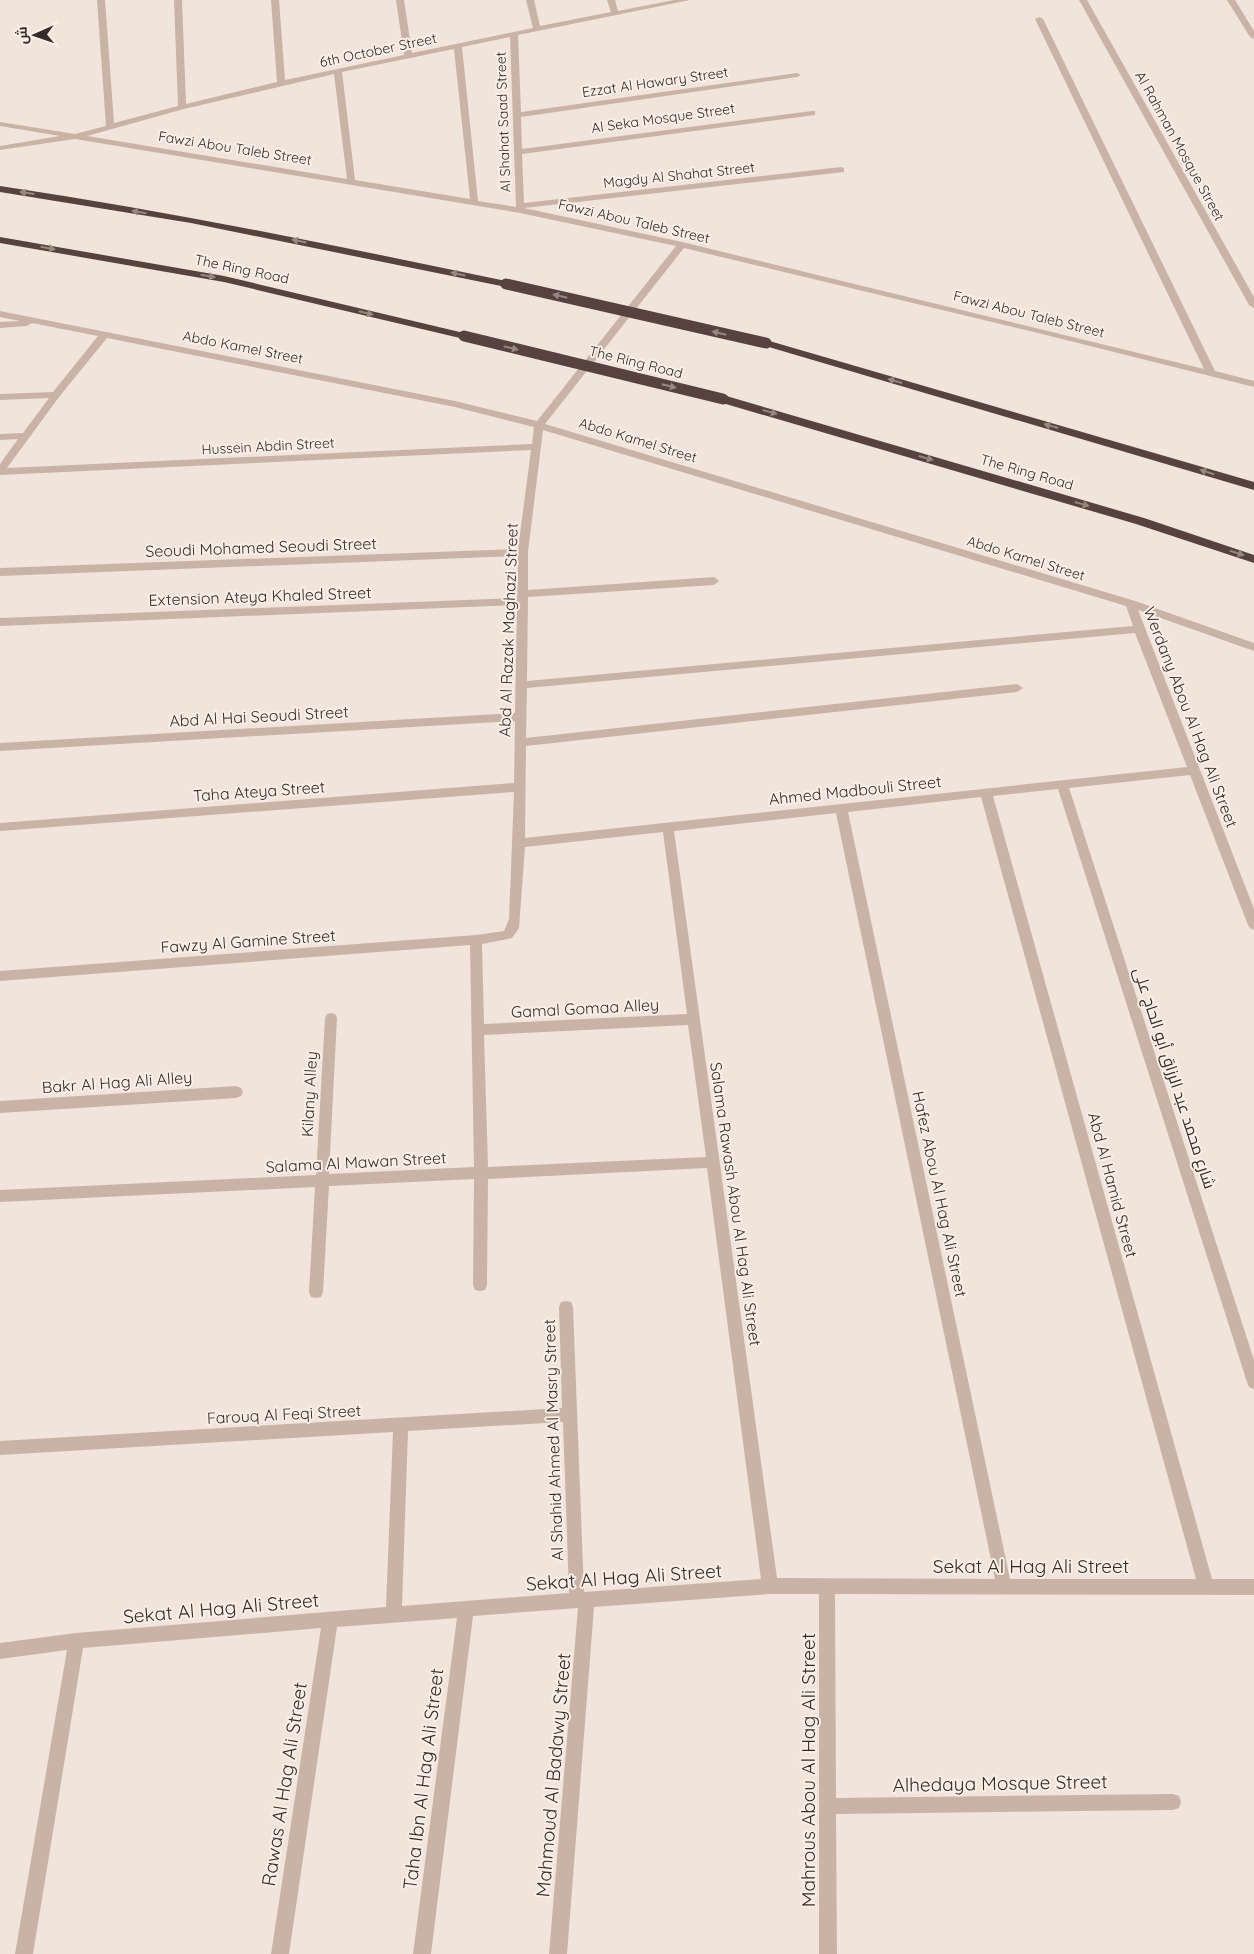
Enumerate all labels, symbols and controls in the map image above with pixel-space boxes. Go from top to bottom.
north arrow [10,10,60,60]
text: ش [13,26,31,45]
street label: 6th October Street [318,29,438,71]
street label: Al Shahat Saad Street [492,51,514,193]
street label: Ezzat Al Hawary Street [581,63,730,101]
street label: Al Rahman Mosque Street [1131,68,1229,224]
street label: Al Seka Mosque Street [590,99,736,137]
street label: Fawzi Abou Taleb Street [157,127,313,169]
street label: Magdy Al Shahat Street [602,158,756,192]
one-way arrow [19,189,35,197]
street label: Fawzi Abou Taleb Street [556,195,712,247]
one-way arrow [131,208,147,216]
one-way arrow [290,237,306,245]
one-way arrow [40,245,56,253]
street label: The Ring Road [193,250,291,288]
one-way arrow [450,270,466,278]
one-way arrow [201,273,217,281]
street label: Fawzi Abou Taleb Street [952,287,1107,342]
one-way arrow [553,292,568,300]
one-way arrow [359,309,374,317]
street label: Abdo Kamel Street [181,327,305,368]
one-way arrow [711,329,726,337]
street label: The Ring Road [587,342,685,382]
one-way arrow [504,344,519,352]
one-way arrow [888,376,903,384]
one-way arrow [662,382,677,390]
one-way arrow [763,409,778,417]
street label: Abdo Kamel Street [577,414,699,467]
one-way arrow [1044,422,1059,430]
street label: Hussein Abdin Street [201,434,335,458]
street label: The Ring Road [978,450,1076,494]
one-way arrow [918,454,934,462]
one-way arrow [1200,467,1215,475]
one-way arrow [1074,500,1089,508]
street label: Abd Al Razak Maghazi Street [494,523,522,737]
street label: Abdo Kamel Street [965,532,1087,585]
street label: Seoudi Mohamed Seoudi Street [145,533,377,561]
one-way arrow [1229,550,1244,557]
street label: Extension Ateya Khaled Street [148,582,372,610]
street label: Werdany Abou Al Hag Ali Street [1140,604,1242,830]
street label: Abd Al Hai Seoudi Street [169,701,349,731]
street label: Ahmed Madbouli Street [768,771,942,809]
street label: Taha Ateya Street [192,776,326,806]
street label: Fawzy Al Gamine Street [160,925,336,957]
street label: شارع محمد عبد الرزاق أبو الحاج على [1128,965,1220,1192]
street label: Gamal Gomaa Alley [510,994,660,1022]
street label: Kilany Alley [297,1051,321,1137]
street label: Salama Rawash Abou Al Hag Ali Street [706,1061,766,1347]
street label: Bakr Al Hag Ali Alley [41,1067,193,1097]
street label: Hafez Abou Al Hag Ali Street [908,1089,972,1299]
street label: Abd Al Hamid Street [1084,1110,1142,1260]
street label: Salama Al Mawan Street [265,1147,447,1177]
street label: Al Shahid Ahmed Al Masry Street [539,1319,567,1561]
street label: Farouq Al Feqi Street [206,1400,362,1428]
street label: Sekat Al Hag Ali Street [933,1554,1129,1578]
street label: Sekat Al Hag Ali Street [525,1558,723,1596]
street label: Sekat Al Hag Ali Street [122,1587,320,1629]
street label: Mahrous Abou Al Hag Ali Street [796,1633,820,1907]
street label: Mahmoud Al Badawy Street [530,1652,576,1898]
street label: Taha Ibn Al Hag Ali Street [398,1667,448,1891]
street label: Rawas Al Hag Ali Street [256,1680,312,1888]
street label: Alhedaya Mosque Street [892,1769,1108,1797]

